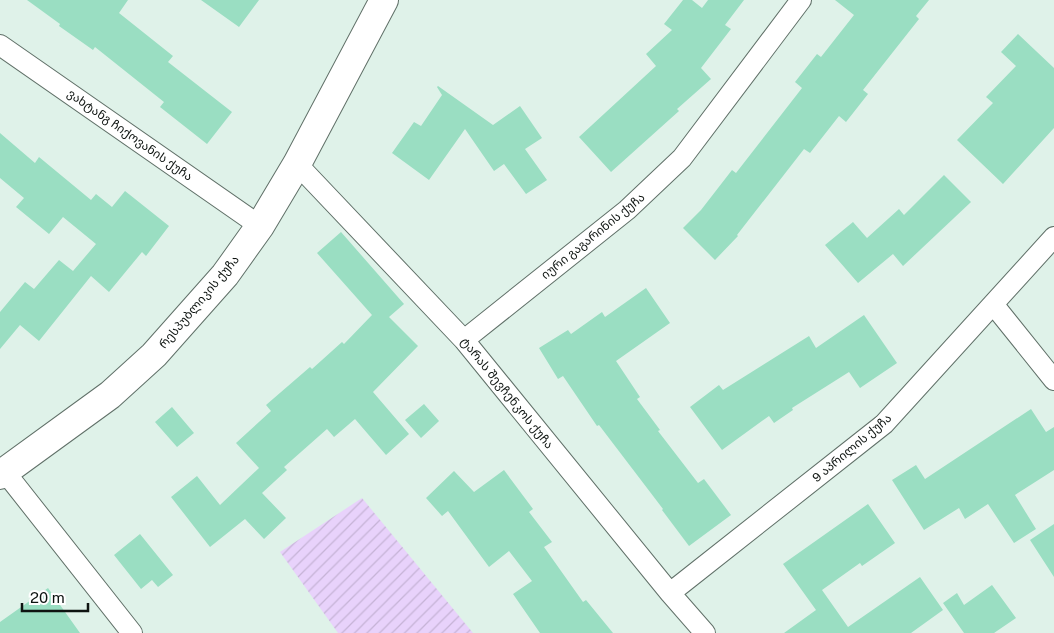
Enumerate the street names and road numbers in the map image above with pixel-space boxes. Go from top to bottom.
street label: ვახტანგ ჩიქოვანის ქუჩა [65,86,195,184]
street label: იური გაგარინის ქუჩა [538,190,648,282]
street label: რესპუბლიკის ქუჩა [156,253,243,352]
street label: ტარას შევჩენკოს ქუჩა [458,334,556,452]
street label: 9 აპრილის ქუჩა [810,411,895,486]

